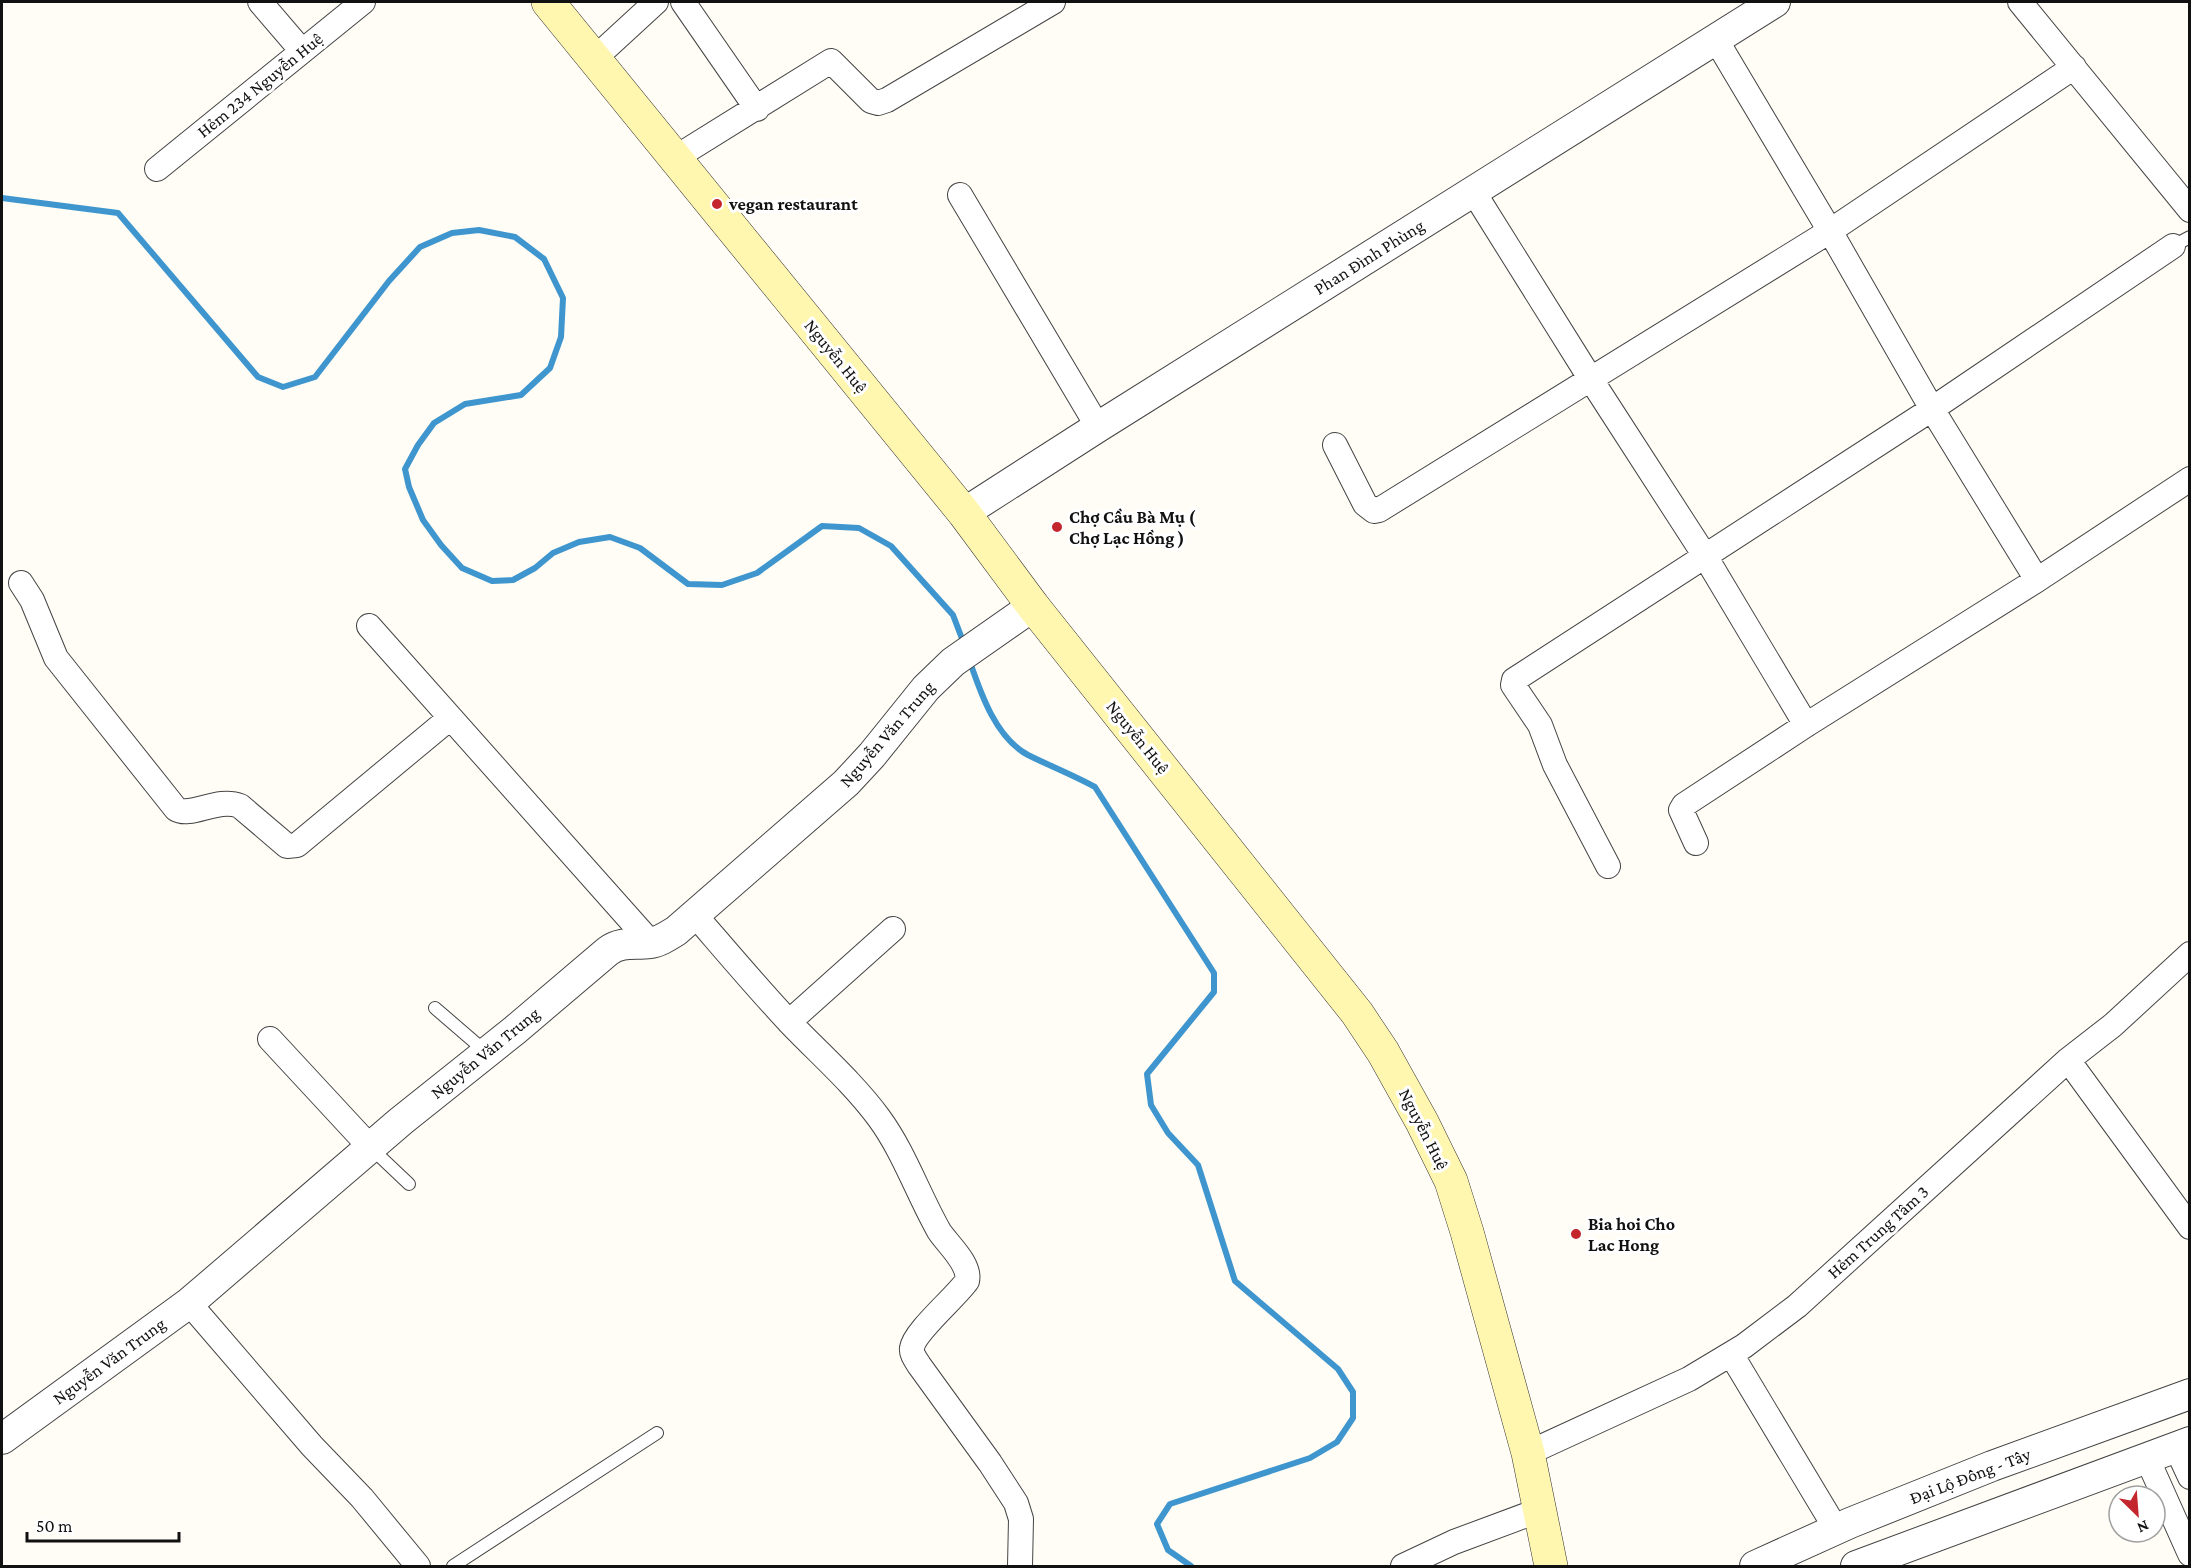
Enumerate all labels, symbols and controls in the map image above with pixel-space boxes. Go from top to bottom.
street label: Hẻm 234 Nguyễn Huệ [193,28,327,142]
place label: vegan restaurant [728,194,858,214]
marker: vegan restaurant [710,197,724,211]
street label: Phan Đình Phùng [1310,215,1428,299]
street label: Nguyễn Huệ [800,315,872,397]
place label: Chợ Cầu Bà Mụ ( Chợ Lạc Hồng ) [1069,507,1196,549]
marker: Chợ Cầu Bà Mụ ( Chợ Lạc Hồng ) [1050,520,1064,534]
street label: Nguyễn Văn Trung [836,677,939,791]
street label: Nguyễn Huệ [1102,696,1174,778]
street label: Nguyễn Văn Trung [427,1003,544,1103]
street label: Nguyễn Huệ [1395,1085,1453,1173]
street label: Hẻm Trung Tâm 3 [1823,1181,1933,1283]
place label: Bia hoi Cho Lac Hong [1588,1214,1675,1255]
marker: Bia hoi Cho Lac Hong [1569,1227,1583,1241]
street label: Nguyễn Văn Trung [49,1313,169,1408]
street label: Đại Lộ Đông - Tây [1907,1443,2034,1508]
north arrow [2107,1484,2167,1544]
scale bar [27,1505,178,1543]
text: 50 m [36,1516,73,1536]
text: N [2135,1517,2152,1537]

